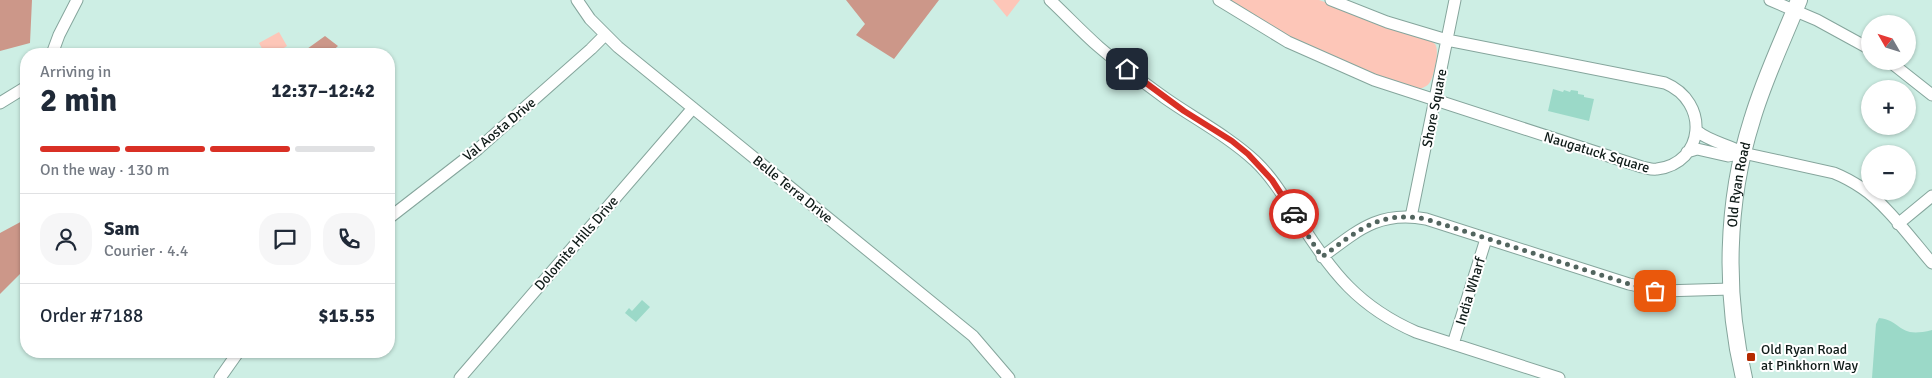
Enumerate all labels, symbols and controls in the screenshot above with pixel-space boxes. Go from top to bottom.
north arrow [1861,15,1916,70]
map controls [1861,15,1916,200]
pin [1106,48,1148,90]
icon: home [1113,55,1141,83]
text: Arriving in [40,62,111,82]
street label: Shore Square [1419,67,1450,149]
text: 12:37–12:42 [271,79,375,103]
button: + [1861,80,1916,135]
text: 2 min [40,81,117,120]
street label: Val Aosta Drive [459,94,539,165]
street label: Naugatuck Square [1542,128,1652,177]
street label: Old Ryan Road [1724,140,1754,228]
button: − [1861,145,1916,200]
street label: Belle Terra Drive [749,152,836,227]
text: On the way · 130 m [40,160,170,180]
courier [1269,189,1319,239]
street label: Dolomite Hills Drive [531,193,622,294]
icon: car [1280,200,1308,228]
button: person [40,213,92,265]
button: chat [259,213,311,265]
button: phone [323,213,375,265]
text: Sam [104,217,140,241]
text: Courier · 4.4 [104,241,188,261]
street label: India Wharf [1452,254,1489,327]
pin [1634,270,1676,312]
icon: bag [1641,277,1669,305]
text: Order #7188 [40,304,143,328]
text: $15.55 [318,304,375,328]
place label: Old Ryan Road at Pinkhorn Way [1761,341,1858,374]
marker: Old Ryan Road at Pinkhorn Way [1745,351,1757,363]

